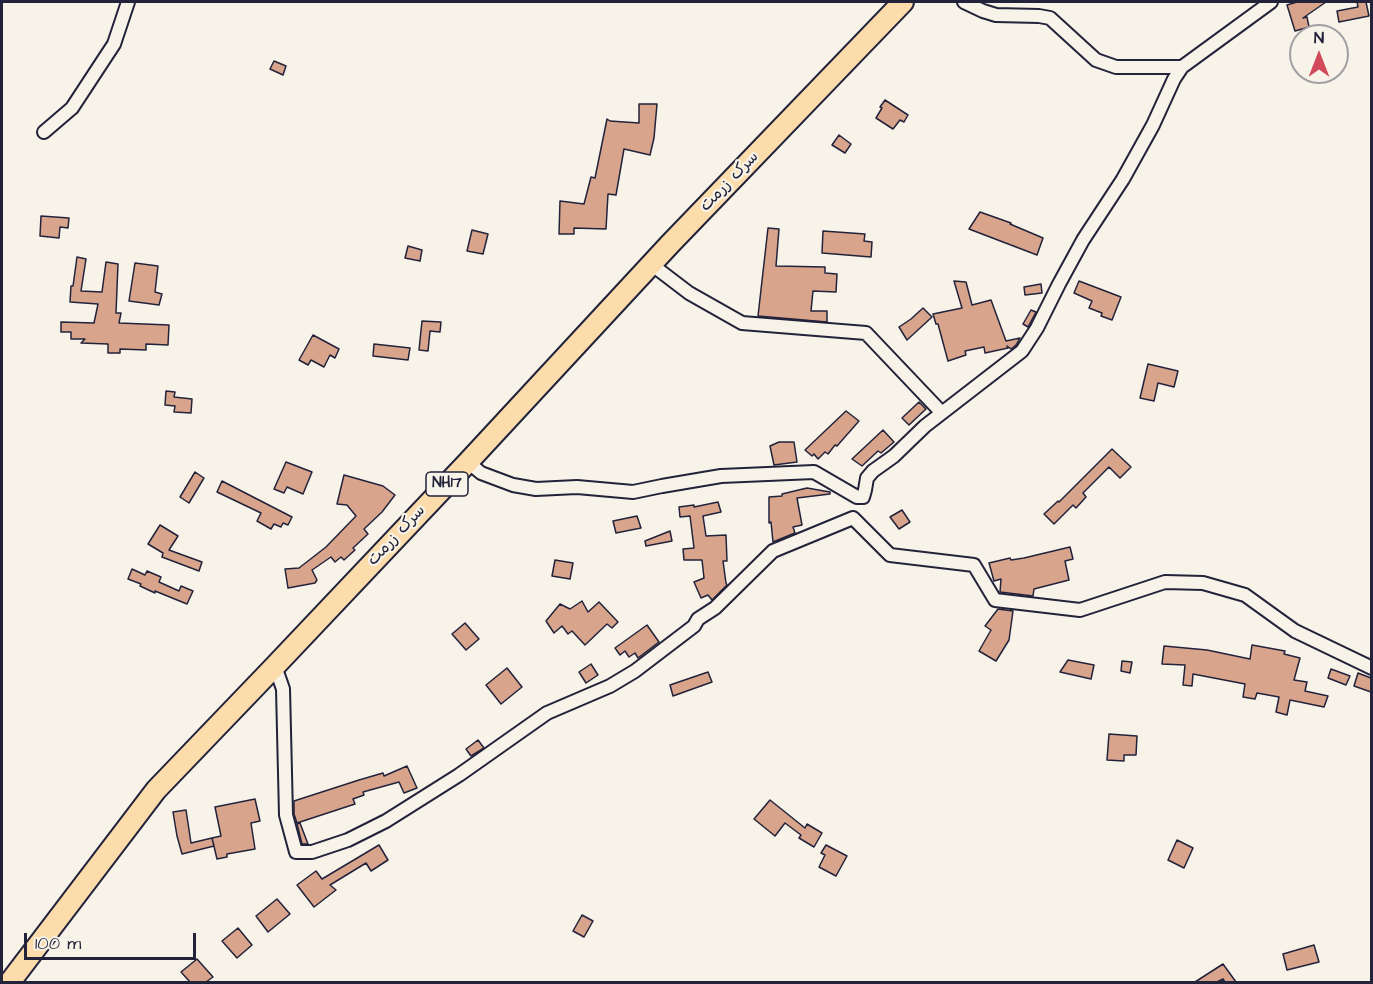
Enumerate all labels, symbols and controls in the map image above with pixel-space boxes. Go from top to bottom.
north arrow [1289,24,1349,84]
text: N [1314,27,1324,49]
street label: سرک زرمت [697,148,763,216]
road number: NH17 [426,472,468,496]
street label: سرک زرمت [364,502,430,570]
scale bar [27,921,200,959]
text: 100 m [35,931,81,956]

